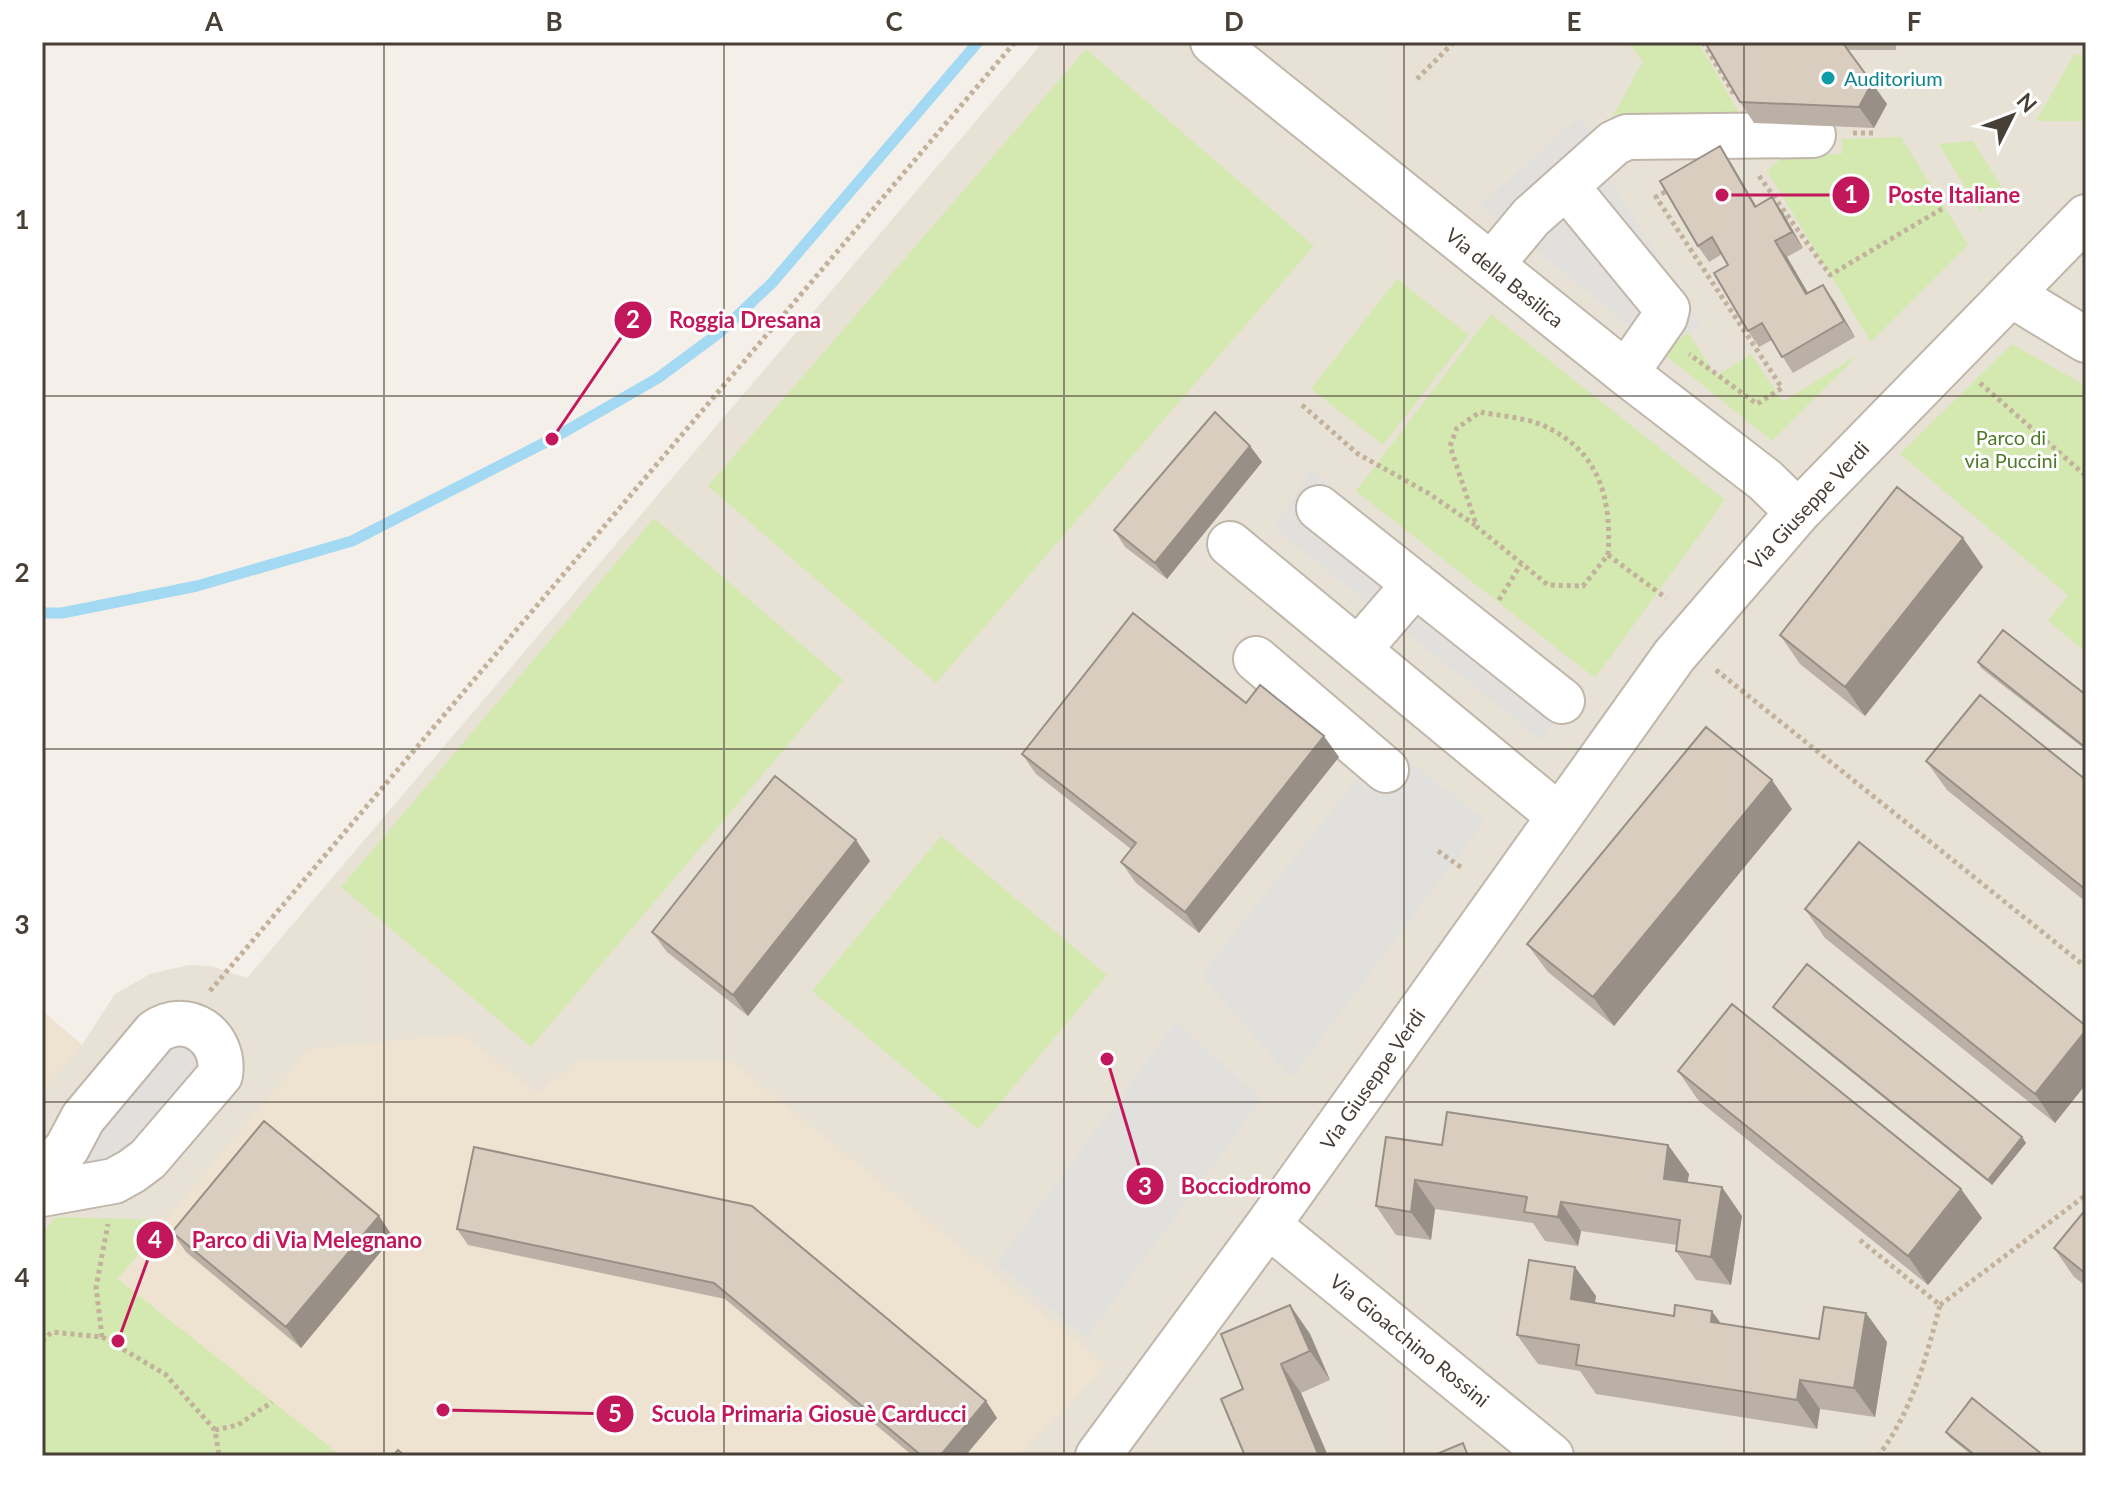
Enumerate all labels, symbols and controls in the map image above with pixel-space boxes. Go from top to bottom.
text: A [204,5,224,37]
text: B [545,5,563,37]
text: C [885,5,903,37]
text: D [1224,5,1244,37]
text: E [1567,5,1581,37]
text: F [1907,5,1921,37]
place label: Auditorium [1844,66,1943,90]
marker: Auditorium [1819,69,1837,87]
north arrow [1972,76,2052,156]
text: N [2012,87,2043,118]
callout: Poste Italiane [1831,172,2036,218]
text: 1 [1844,179,1858,208]
text: Poste Italiane [1888,181,2021,208]
text: 1 [14,203,30,235]
street label: Via della Basilica [1441,222,1569,332]
callout: Roggia Dresana [613,297,837,343]
text: 2 [626,304,640,333]
text: Roggia Dresana [669,306,821,333]
park label: Parco di via Puccini [1965,425,2057,472]
street label: Via Giuseppe Verdi [1743,436,1873,574]
text: 2 [14,556,30,588]
text: 3 [14,908,30,940]
street label: Via Giuseppe Verdi [1315,1004,1429,1154]
callout: Bocciodromo [1125,1163,1327,1209]
text: 3 [1138,1171,1152,1200]
text: Bocciodromo [1181,1172,1311,1199]
callout: Parco di Via Melegnano [135,1217,438,1263]
text: 4 [148,1224,162,1253]
text: Parco di Via Melegnano [192,1226,422,1253]
text: 4 [14,1261,30,1293]
street label: Via Gioacchino Rossini [1326,1268,1494,1412]
callout: Scuola Primaria Giosuè Carducci [595,1391,983,1437]
text: 5 [608,1398,622,1427]
text: Scuola Primaria Giosuè Carducci [651,1400,967,1427]

